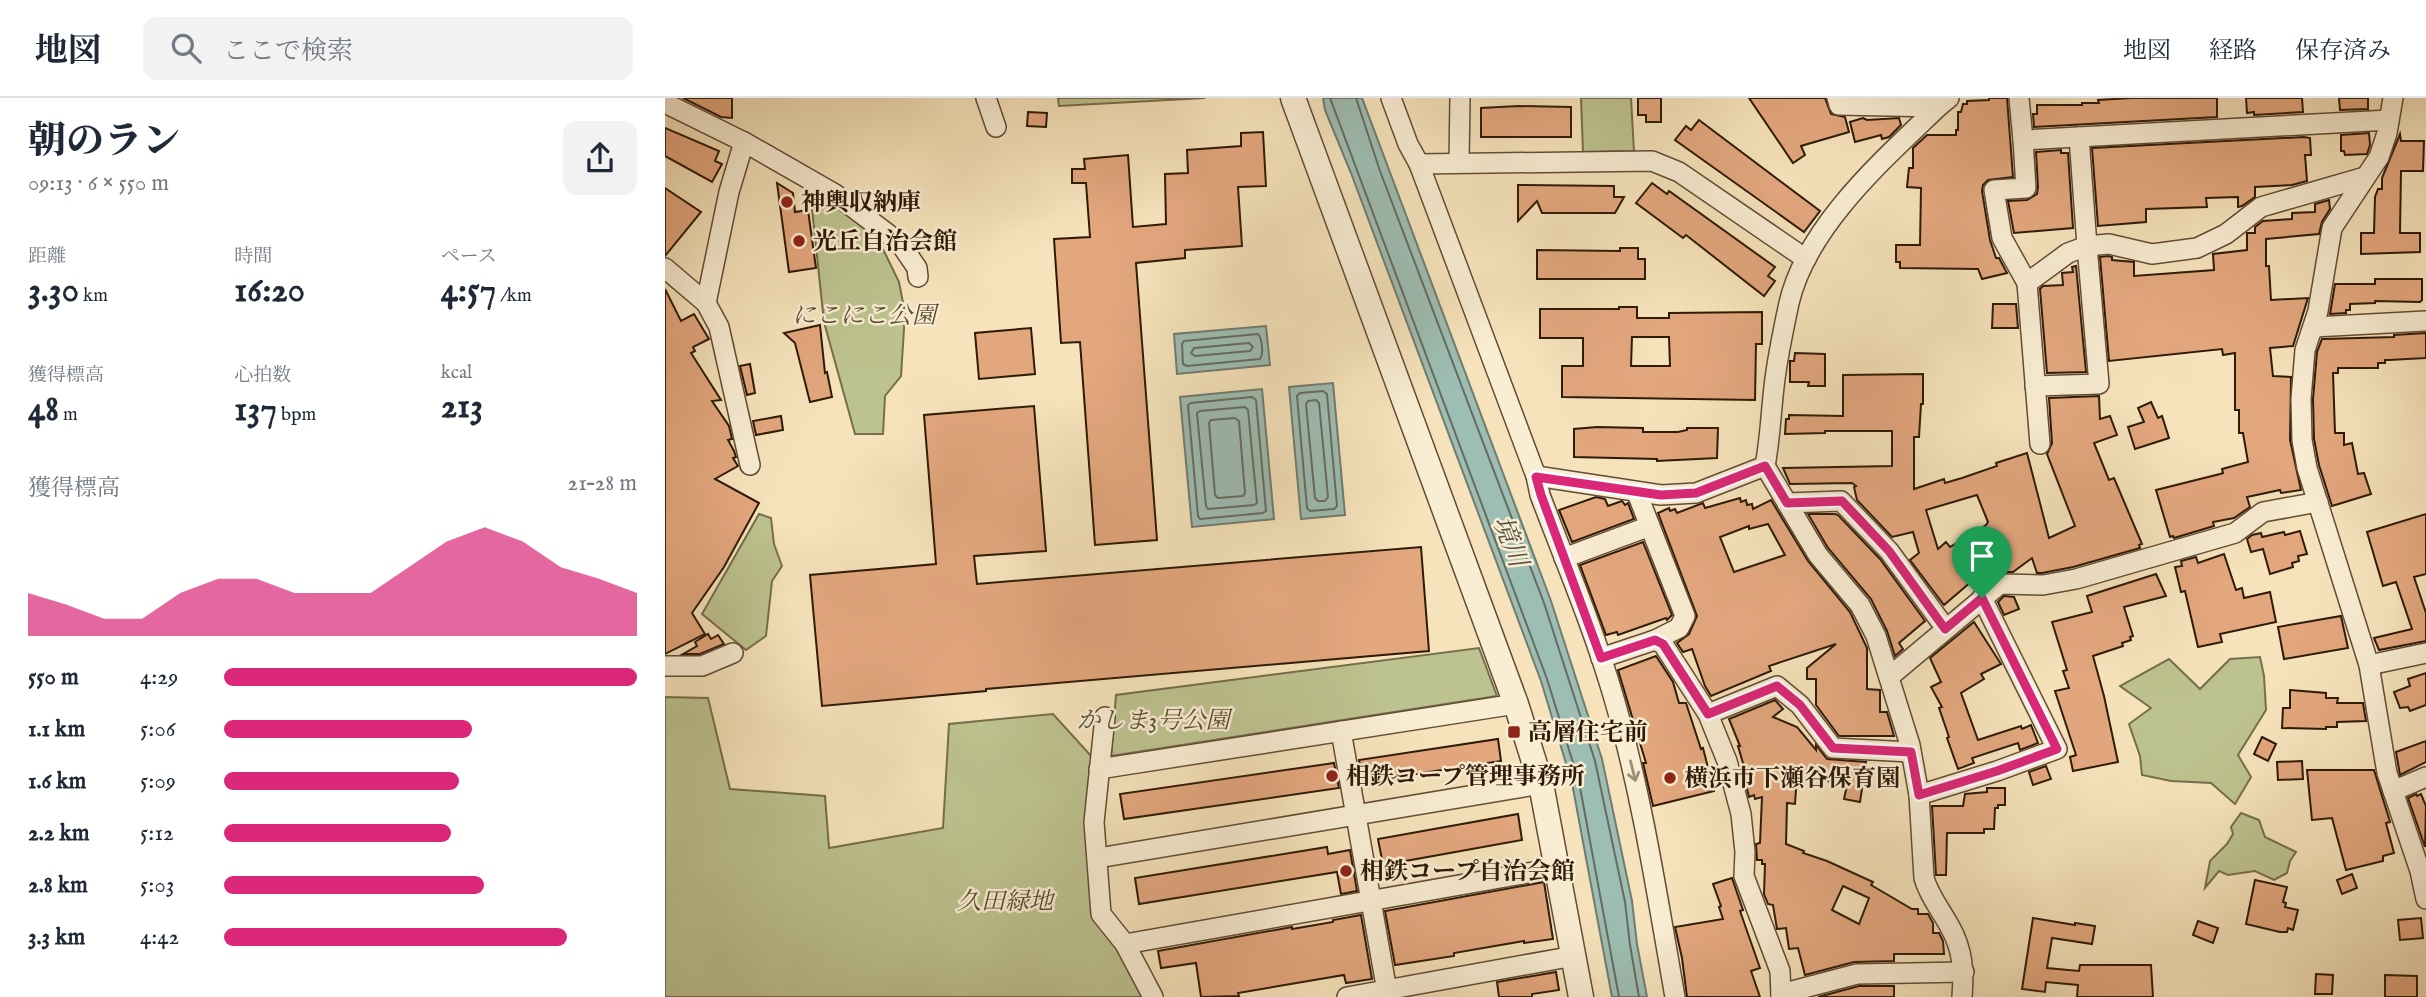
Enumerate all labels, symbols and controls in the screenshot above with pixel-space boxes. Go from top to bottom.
search box [143,17,633,80]
icon: search [167,29,205,67]
text: 地図 [35,31,101,73]
text: ここで検索 [223,35,353,68]
text: 地図 [2123,36,2171,67]
text: 経路 [2209,36,2257,67]
text: 保存済み [2295,36,2391,67]
text: 朝のラン [28,119,180,167]
button: share [563,121,637,195]
text: 09:13 · 6 × 550 m [28,169,169,198]
place label: 神輿収納庫 [801,188,921,219]
marker: 神輿収納庫 [779,194,795,210]
place label: 光丘自治会館 [813,227,957,258]
marker: 光丘自治会館 [791,233,807,249]
text: 距離 [28,245,66,269]
text: 時間 [234,245,272,269]
text: ペース [441,245,497,269]
text: 3.30 [28,269,79,314]
text: 16:20 [234,269,305,314]
text: 4:57 [441,269,496,314]
text: km [79,284,108,308]
text: /km [496,284,532,308]
park label: にこにこ公園 [792,301,940,332]
text: kcal [441,361,472,385]
text: 獲得標高 [28,364,104,388]
text: 心拍数 [234,364,291,388]
text: 213 [441,385,483,430]
text: 48 [28,388,59,433]
text: 137 [234,388,277,433]
text: m [59,403,78,427]
text: bpm [277,403,316,427]
text: 21–28 m [567,469,637,498]
text: 獲得標高 [28,474,120,503]
water label: 境川 [1485,511,1535,575]
pin [1952,526,2012,598]
icon: arrive [1963,537,2001,575]
text: 550 m [28,663,79,692]
text: 4:29 [140,663,178,692]
park label: かしま3号公園 [1077,706,1233,737]
text: 1.1 km [28,715,85,744]
text: 5:06 [140,715,175,744]
place label: 高層住宅前 [1528,718,1648,749]
marker: 高層住宅前 [1506,724,1522,740]
one-way arrow [1627,759,1640,782]
place label: 相鉄コープ管理事務所 [1346,762,1585,793]
place label: 横浜市下瀬谷保育園 [1684,764,1900,795]
text: 1.6 km [28,767,86,796]
text: 5:09 [140,767,176,796]
marker: 相鉄コープ管理事務所 [1324,768,1340,784]
marker: 横浜市下瀬谷保育園 [1662,770,1678,786]
text: 2.2 km [28,819,90,848]
text: 5:12 [140,819,174,848]
place label: 相鉄コープ自治会館 [1360,857,1575,888]
marker: 相鉄コープ自治会館 [1338,863,1354,879]
text: 2.8 km [28,871,88,900]
text: 5:03 [140,871,174,900]
park label: 久田緑地 [957,887,1056,918]
text: 3.3 km [28,923,85,952]
text: 4:42 [140,923,179,952]

